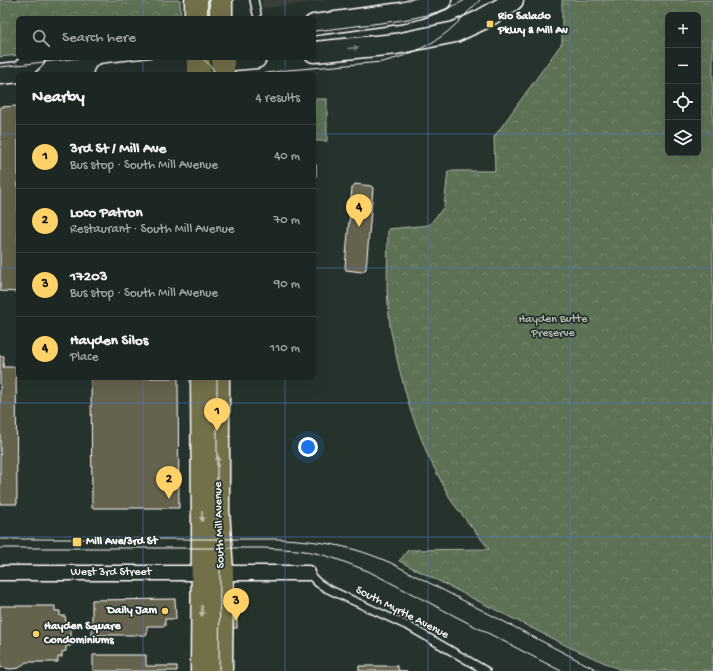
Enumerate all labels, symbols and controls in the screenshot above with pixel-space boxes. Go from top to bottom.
place label: Rio Salado Pkwy & Mill Av [497,10,569,38]
map controls [665,12,701,156]
button: + [665,12,701,48]
search box [16,16,316,60]
marker: Rio Salado Pkwy & Mill Av [485,19,495,29]
icon: search [30,27,52,49]
text: Search here [62,29,136,47]
one-way arrow [347,45,359,51]
button: − [665,48,701,84]
button: locate [665,84,701,120]
text: Nearby [32,88,85,108]
text: 4 results [256,91,300,106]
button: layers [665,120,701,156]
text: 3rd St / Mill Ave [70,140,166,158]
text: 1 [42,149,48,164]
text: 40 m [274,149,300,164]
text: Bus stop · South Mill Avenue [70,158,218,173]
pin: 4 [346,194,372,227]
text: Loco Patron [70,204,143,222]
text: 2 [42,213,48,228]
text: 70 m [274,213,300,228]
text: Restaurant · South Mill Avenue [70,222,234,237]
text: 17203 [70,268,108,286]
text: 3 [42,277,48,292]
text: 90 m [274,277,300,292]
text: Bus stop · South Mill Avenue [70,286,218,301]
park label: Hayden Butte Preserve [519,313,588,341]
text: Hayden Silos [70,332,148,350]
text: 4 [42,341,48,356]
text: 110 m [270,341,300,356]
text: Place [70,350,98,365]
pin: 1 [204,398,230,431]
your location [298,437,318,457]
one-way arrow [215,454,221,467]
pin: 2 [156,466,182,499]
street label: South Mill Avenue [211,481,229,569]
one-way arrow [199,510,206,522]
place label: Mill Ave/3rd St [86,535,158,549]
marker: Mill Ave/3rd St [71,536,83,548]
street label: West 3rd Street [71,566,153,580]
street label: South Myrtle Avenue [353,583,452,643]
pin: 3 [223,588,249,621]
place label: Daily Jam [106,604,157,618]
one-way arrow [199,605,205,618]
marker: Daily Jam [160,606,170,616]
place label: Hayden Square Condominiums [43,620,121,648]
marker: Hayden Square Condominiums [31,629,41,639]

